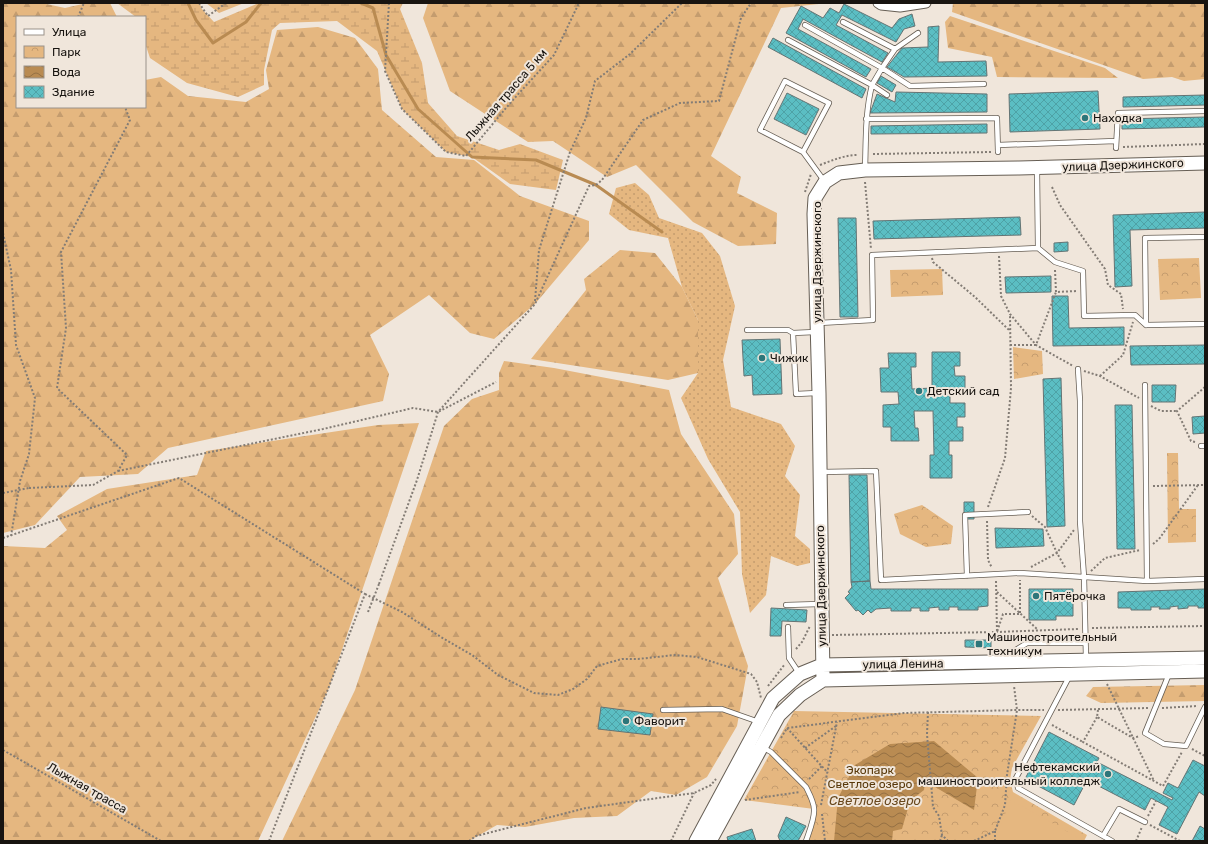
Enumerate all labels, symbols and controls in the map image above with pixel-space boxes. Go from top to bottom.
legend [16,16,146,108]
text: Улица [52,25,86,39]
text: Парк [52,45,81,59]
street label: Лыжная трасса 5 км [462,46,550,144]
text: Вода [52,65,81,79]
text: Здание [52,85,95,99]
place label: Находка [1093,111,1142,125]
marker: Находка [1080,113,1090,123]
street label: улица Дзержинского [1062,156,1184,174]
street label: улица Дзержинского [810,201,824,323]
place label: Чижик [770,351,809,365]
marker: Чижик [757,353,767,363]
place label: Детский сад [927,384,999,398]
marker: Детский сад [914,386,924,396]
street label: улица Дзержинского [813,525,829,647]
place label: Пятёрочка [1044,589,1106,603]
marker: Пятёрочка [1031,591,1041,601]
place label: Машиностроительный техникум [987,630,1117,658]
marker: Машиностроительный техникум [974,639,984,649]
street label: улица Ленина [862,656,944,672]
place label: Фаворит [634,714,685,728]
marker: Фаворит [621,716,631,726]
street label: Лыжная трасса [45,760,129,816]
place label: Нефтекамский машиностроительный колледж [918,760,1100,788]
park label: Экопарк Светлое озеро [828,763,913,791]
marker: Нефтекамский машиностроительный колледж [1103,769,1113,779]
water label: Светлое озеро [829,793,921,808]

